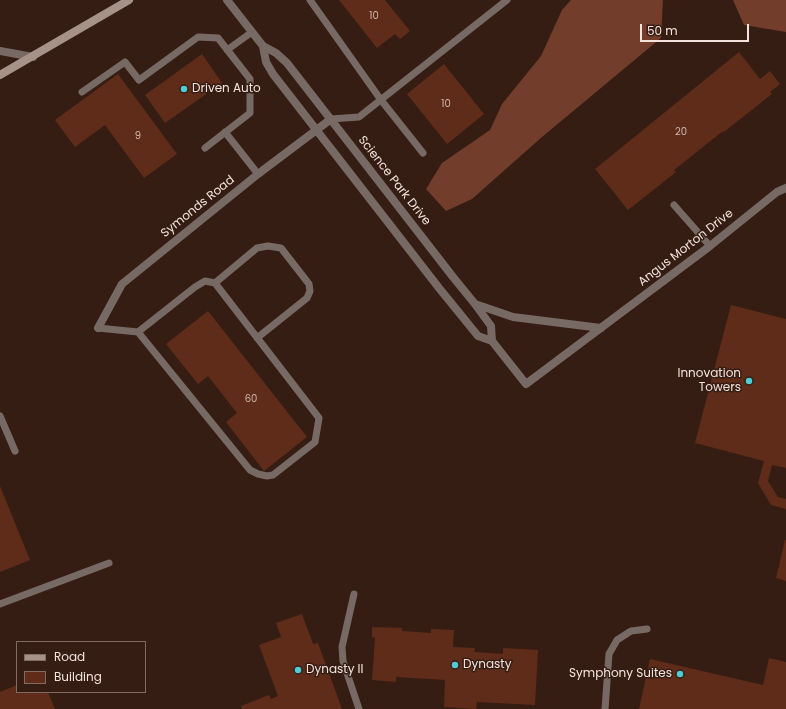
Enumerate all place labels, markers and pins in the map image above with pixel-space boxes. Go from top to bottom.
place label: Driven Auto [192,82,261,96]
marker: Driven Auto [179,84,189,94]
place label: Innovation Towers [677,367,741,395]
marker: Innovation Towers [744,376,754,386]
place label: Dynasty [463,658,511,672]
marker: Dynasty [450,660,460,670]
place label: Dynasty II [306,663,364,677]
marker: Dynasty II [293,665,303,675]
place label: Symphony Suites [569,667,672,681]
marker: Symphony Suites [675,669,685,679]

